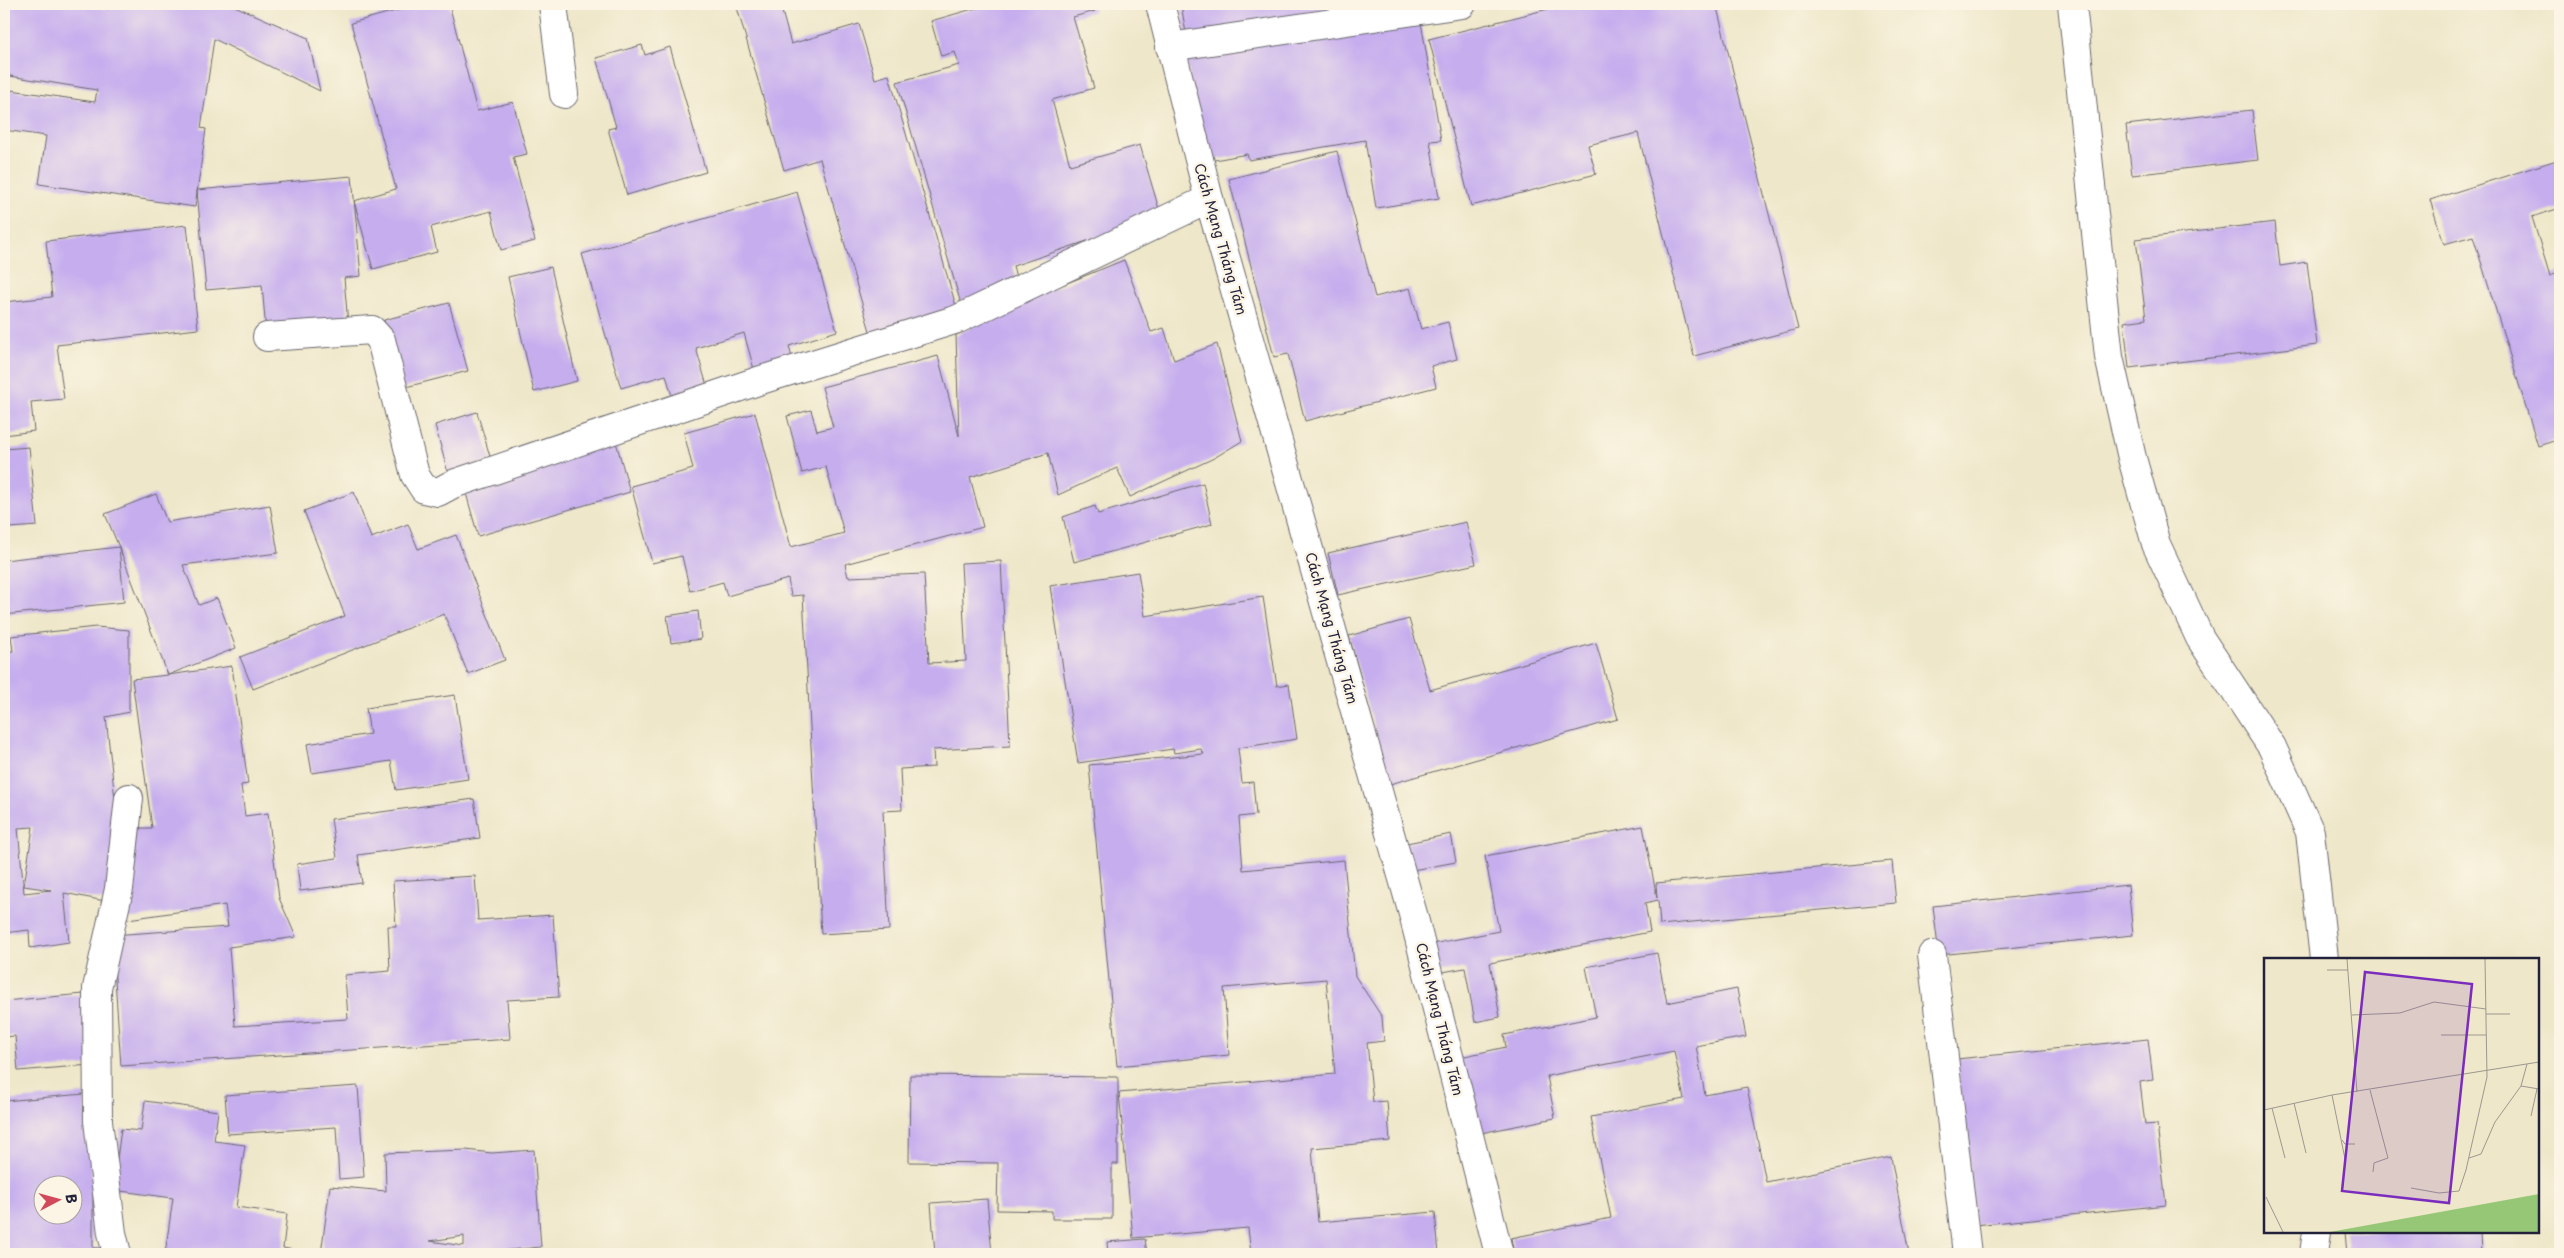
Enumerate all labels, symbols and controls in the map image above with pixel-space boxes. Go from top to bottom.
street label: Cách Mạng Tháng Tám [1189,161,1253,317]
street label: Cách Mạng Tháng Tám [1300,550,1364,706]
street label: Cách Mạng Tháng Tám [1411,940,1469,1098]
inset map [2264,958,2539,1233]
north arrow [32,1176,82,1226]
text: B [60,1193,82,1204]

